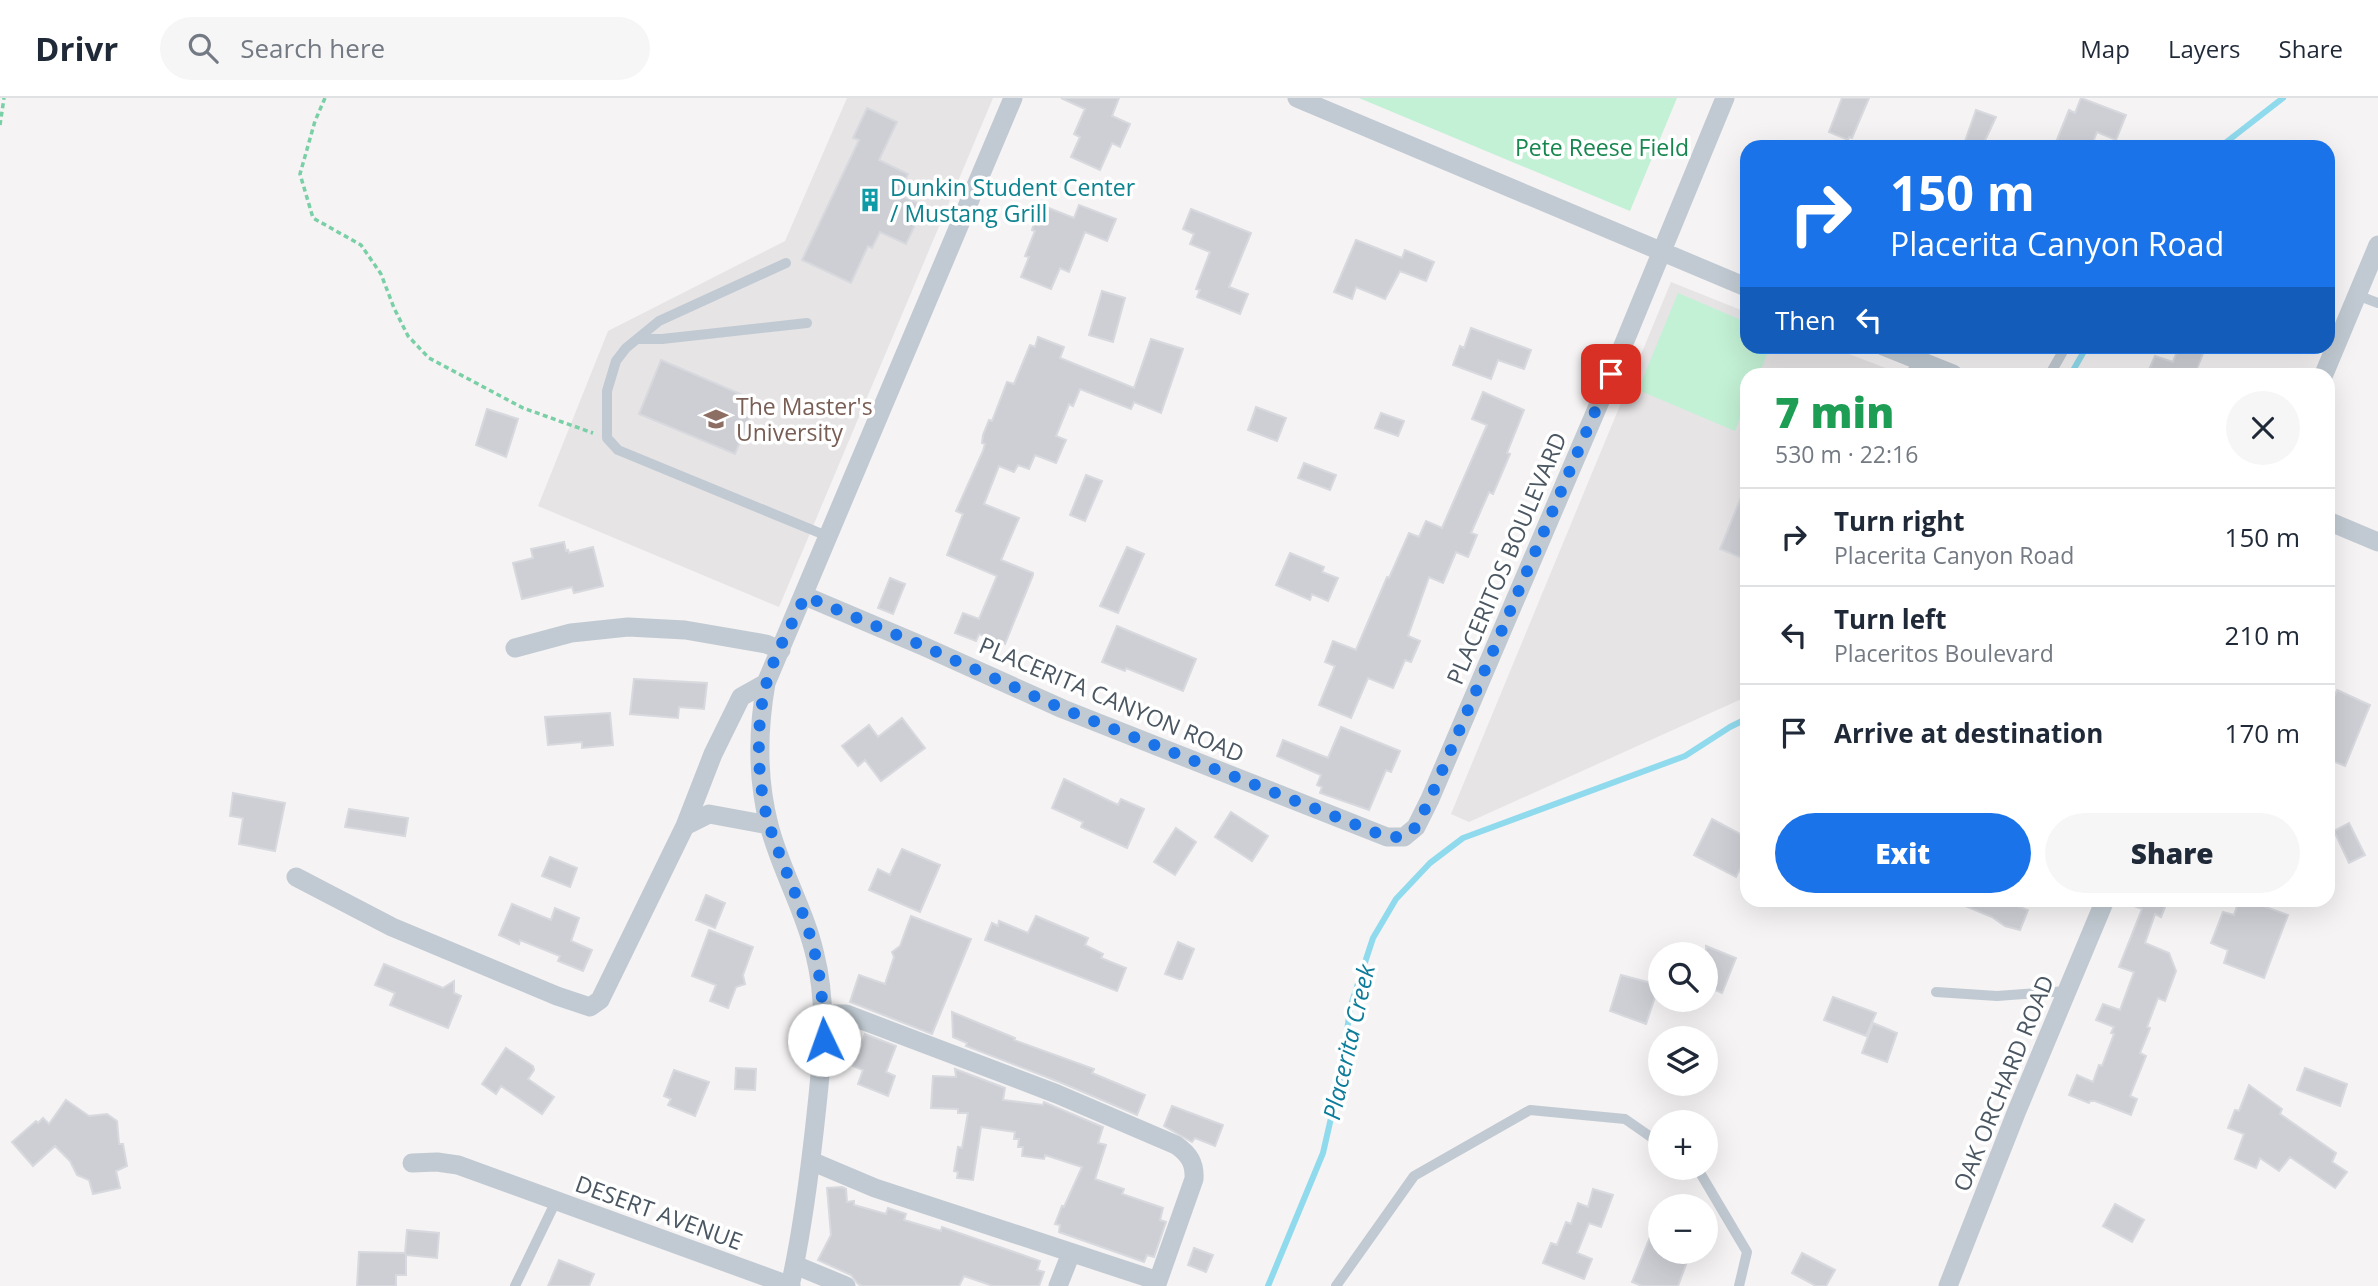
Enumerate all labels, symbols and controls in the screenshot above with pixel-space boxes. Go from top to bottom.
search box [160,17,650,80]
text: Drivr [35,26,118,71]
icon: search [184,29,222,67]
text: Search here [240,30,385,66]
text: Map [2080,32,2130,65]
text: Layers [2168,32,2241,65]
text: Share [2279,32,2343,65]
park label: Pete Reese Field [1515,131,1689,163]
text: 150 m [1890,159,2035,225]
icon: right [1775,168,1866,259]
place label: Dunkin Student Center / Mustang Grill [890,171,1136,229]
building icon: Dunkin Student Center / Mustang Grill [856,186,884,214]
text: Placerita Canyon Road [1890,222,2224,265]
icon: left [1850,301,1888,339]
text: Then [1775,302,1836,338]
pin [1581,344,1641,404]
icon: arrive [1592,355,1630,393]
text: 7 min [1775,383,1894,440]
place label: The Master's University [736,390,873,448]
button: close [2226,391,2300,465]
school or university icon: The Master's University [702,405,730,433]
street label: PLACERITOS BOULEVARD [1438,427,1574,689]
text: 530 m · 22:16 [1775,438,1918,470]
text: Turn right [1834,503,1965,539]
icon: right [1775,518,1813,556]
text: 150 m [2225,519,2300,555]
text: Placerita Canyon Road [1834,539,2074,571]
text: Turn left [1834,601,1946,637]
icon: left [1775,616,1813,654]
text: 210 m [2225,617,2300,653]
street label: PLACERITA CANYON ROAD [974,629,1250,769]
text: Placeritos Boulevard [1834,637,2054,669]
icon: arrive [1775,714,1813,752]
text: Arrive at destination [1834,715,2103,751]
text: 170 m [2225,715,2300,751]
button: Exit [1775,813,2031,893]
button: Share [2045,813,2300,893]
map controls [1648,942,1718,1264]
button: search [1648,942,1718,1012]
water label: Placerita Creek [1314,960,1382,1123]
street label: OAK ORCHARD ROAD [1945,970,2061,1196]
position arrow [787,1003,861,1077]
button: layers [1648,1026,1718,1096]
button: + [1648,1110,1718,1180]
street label: DESERT AVENUE [571,1167,747,1257]
button: − [1648,1194,1718,1264]

